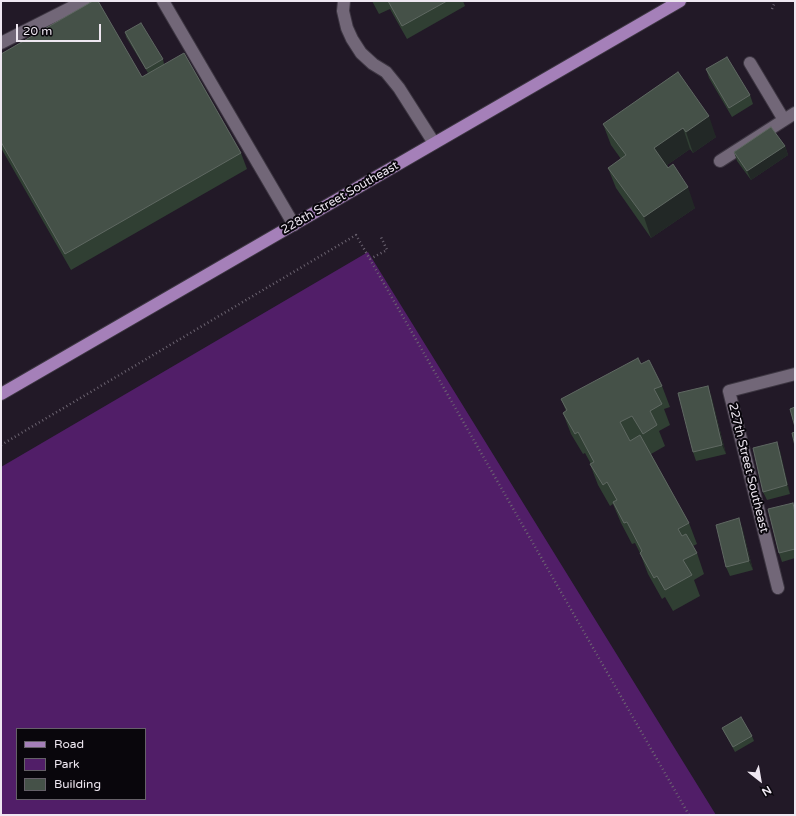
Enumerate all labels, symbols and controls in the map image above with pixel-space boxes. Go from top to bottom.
scale bar [18,16,103,42]
text: 20 m [23,24,52,38]
street label: 228th Street Southeast [279,159,401,237]
street label: 227th Street Southeast [725,402,771,534]
legend [16,728,146,800]
text: Road [54,737,84,751]
text: Park [54,757,80,771]
north arrow [740,760,780,800]
text: Building [54,777,101,791]
text: N [759,783,774,799]

